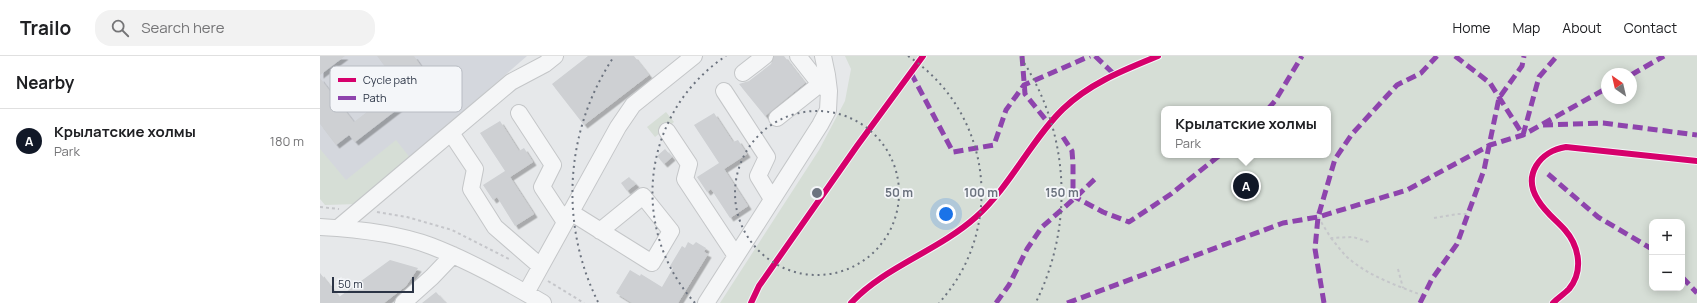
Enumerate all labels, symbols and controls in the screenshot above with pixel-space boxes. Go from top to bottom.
search box [95,10,375,46]
text: Trailo [20,15,71,41]
icon: search [109,17,131,39]
text: Search here [141,17,225,38]
text: Home [1453,18,1490,37]
text: Map [1512,18,1540,37]
text: About [1562,18,1602,37]
text: Contact [1624,18,1677,37]
legend [330,66,462,112]
north arrow [1601,68,1637,104]
text: Nearby [16,71,74,94]
text: Cycle path [363,72,417,87]
text: Path [363,90,386,105]
popup [1161,106,1331,158]
text: Крылатские холмы [1175,113,1317,134]
text: Крылатские холмы [54,121,196,142]
text: A [25,132,33,150]
text: 180 m [270,132,304,150]
text: Park [1175,134,1201,152]
text: Park [54,142,80,160]
pin: A [1233,171,1259,201]
text: 50 m [885,184,913,201]
text: 100 m [964,184,998,201]
text: 150 m [1045,184,1079,201]
centre of rings [810,186,824,200]
your location [936,204,956,224]
map controls [1649,219,1685,291]
button: + [1649,219,1685,255]
button: − [1649,255,1685,291]
scale bar [332,275,414,294]
text: 50 m [338,276,363,291]

